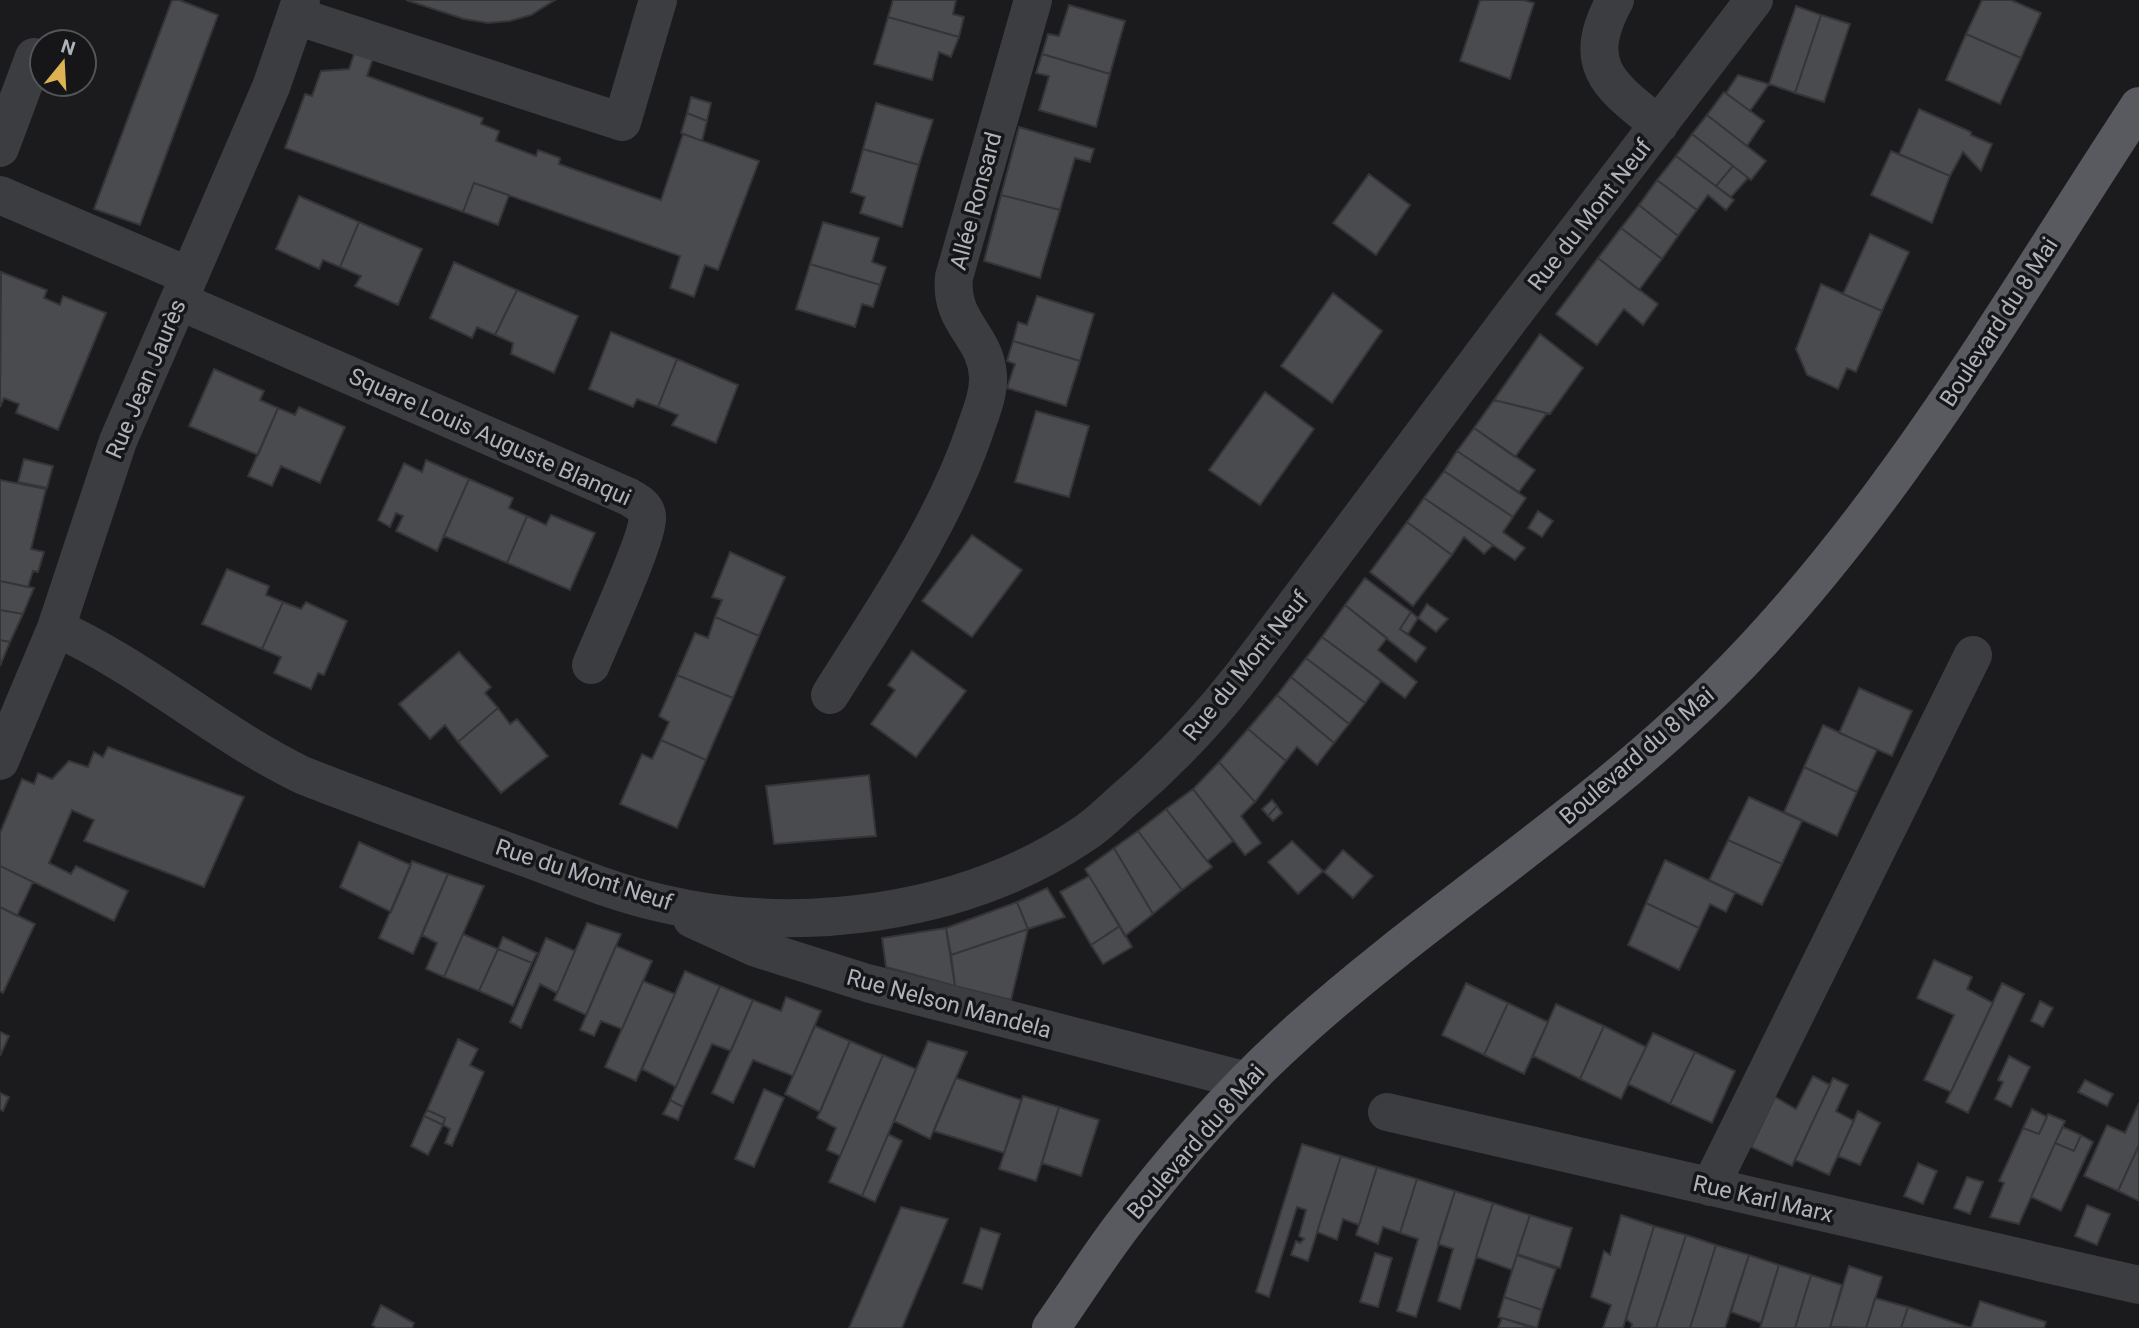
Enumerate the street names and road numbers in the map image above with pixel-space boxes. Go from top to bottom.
street label: Allée Ronsard [945,129,1007,273]
street label: Rue du Mont Neuf [1523,133,1658,296]
street label: Boulevard du 8 Mai [1934,233,2064,411]
street label: Rue Jean Jaurès [100,295,192,463]
street label: Square Louis Auguste Blanqui [345,362,635,512]
street label: Rue du Mont Neuf [1177,585,1315,746]
street label: Boulevard du 8 Mai [1554,682,1720,830]
street label: Rue du Mont Neuf [492,834,677,917]
street label: Rue Nelson Mandela [844,964,1054,1044]
street label: Boulevard du 8 Mai [1122,1059,1270,1225]
street label: Rue Karl Marx [1690,1170,1836,1228]

